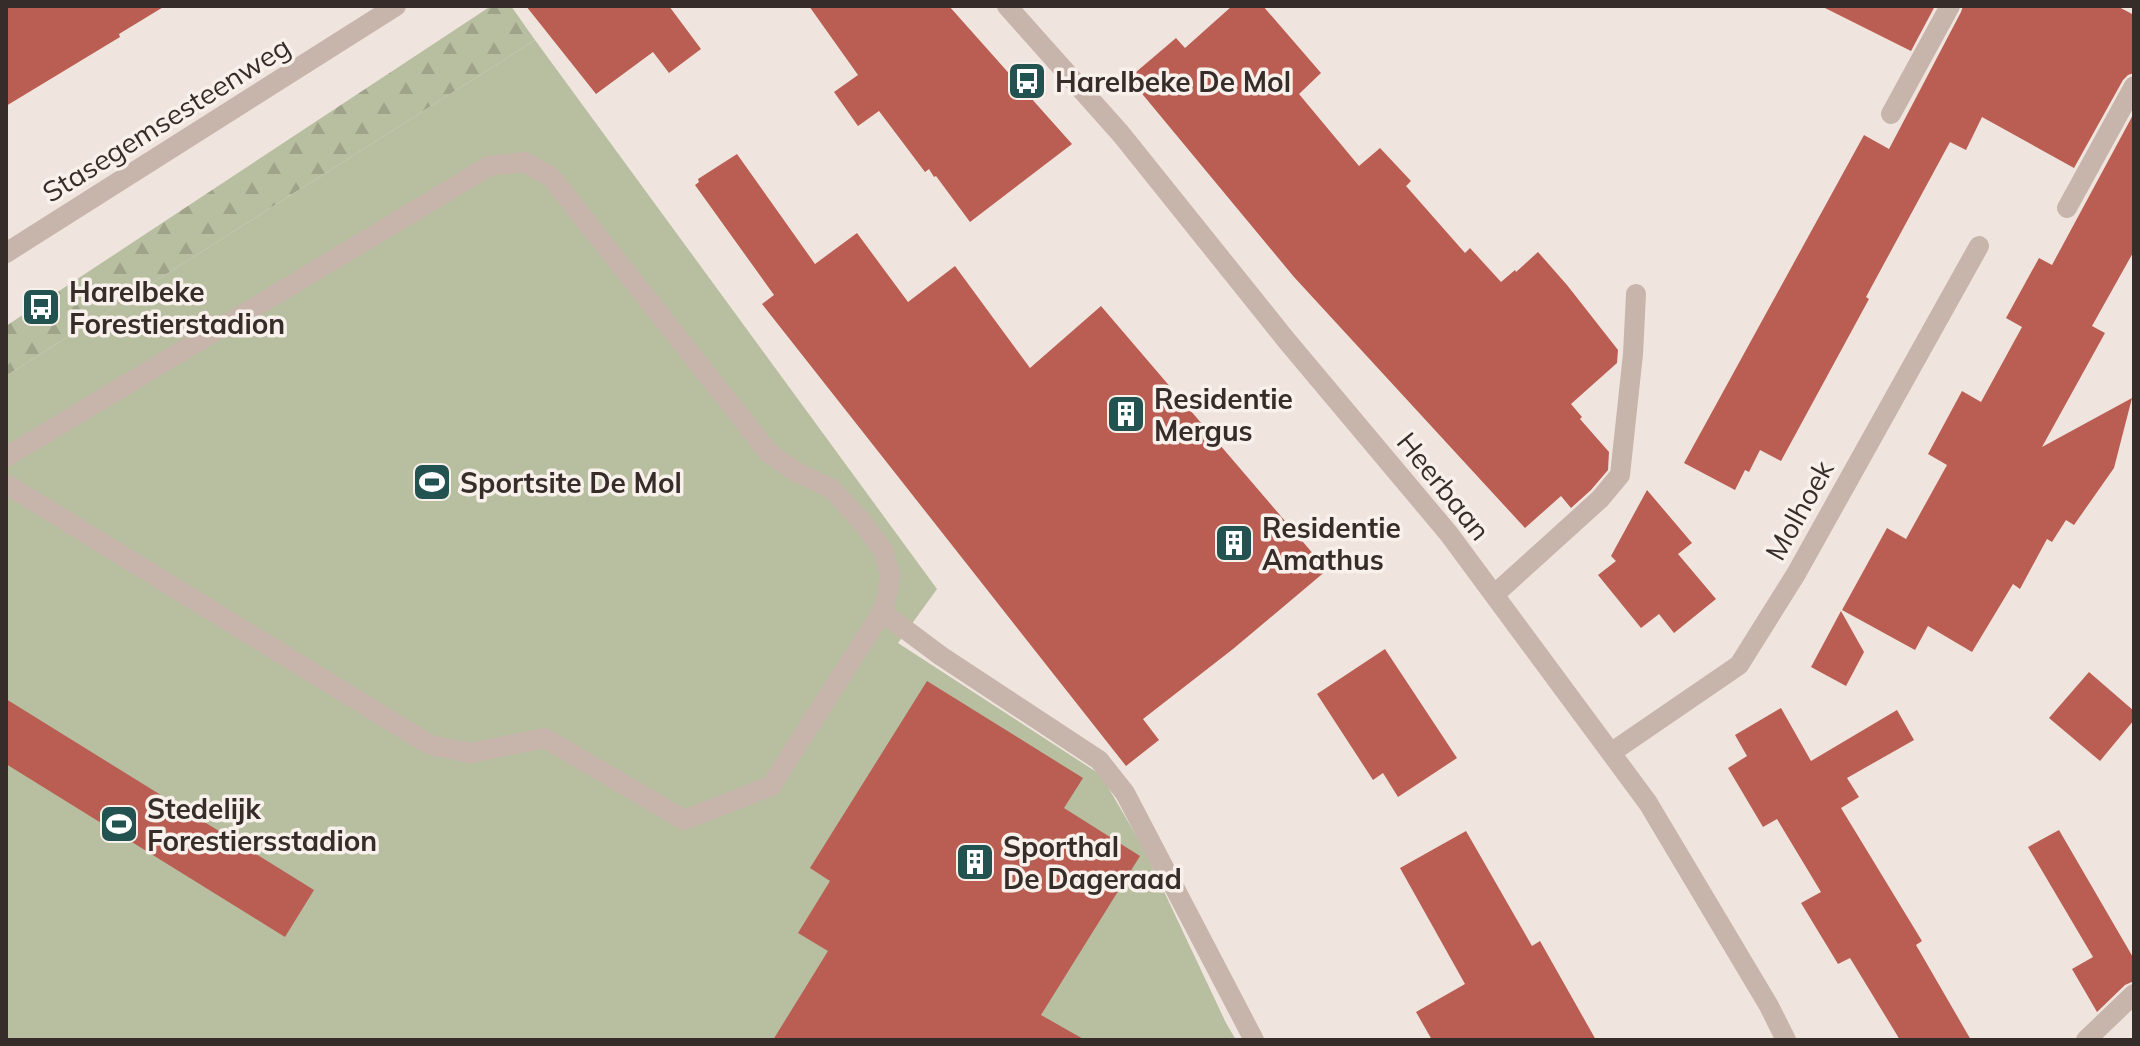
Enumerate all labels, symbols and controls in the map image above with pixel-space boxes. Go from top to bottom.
street label: Stasegemsesteenweg [36,29,296,209]
bus stop icon: Harelbeke De Mol [1006,60,1048,102]
place label: Harelbeke De Mol [1055,64,1291,99]
place label: Harelbeke Forestierstadion [69,274,285,341]
bus stop icon: Harelbeke Forestierstadion [20,286,62,328]
place label: Residentie Mergus [1154,381,1293,448]
building icon: Residentie Mergus [1105,393,1147,435]
street label: Heerbaan [1390,425,1498,547]
street label: Molhoek [1757,453,1841,566]
sports icon: Sportsite De Mol [411,461,453,503]
place label: Sportsite De Mol [460,465,682,500]
place label: Residentie Amathus [1262,510,1401,577]
building icon: Residentie Amathus [1213,522,1255,564]
place label: Stedelijk Forestiersstadion [147,791,377,858]
sports icon: Stedelijk Forestiersstadion [98,803,140,845]
place label: Sporthal De Dageraad [1003,829,1182,896]
building icon: Sporthal De Dageraad [954,841,996,883]

